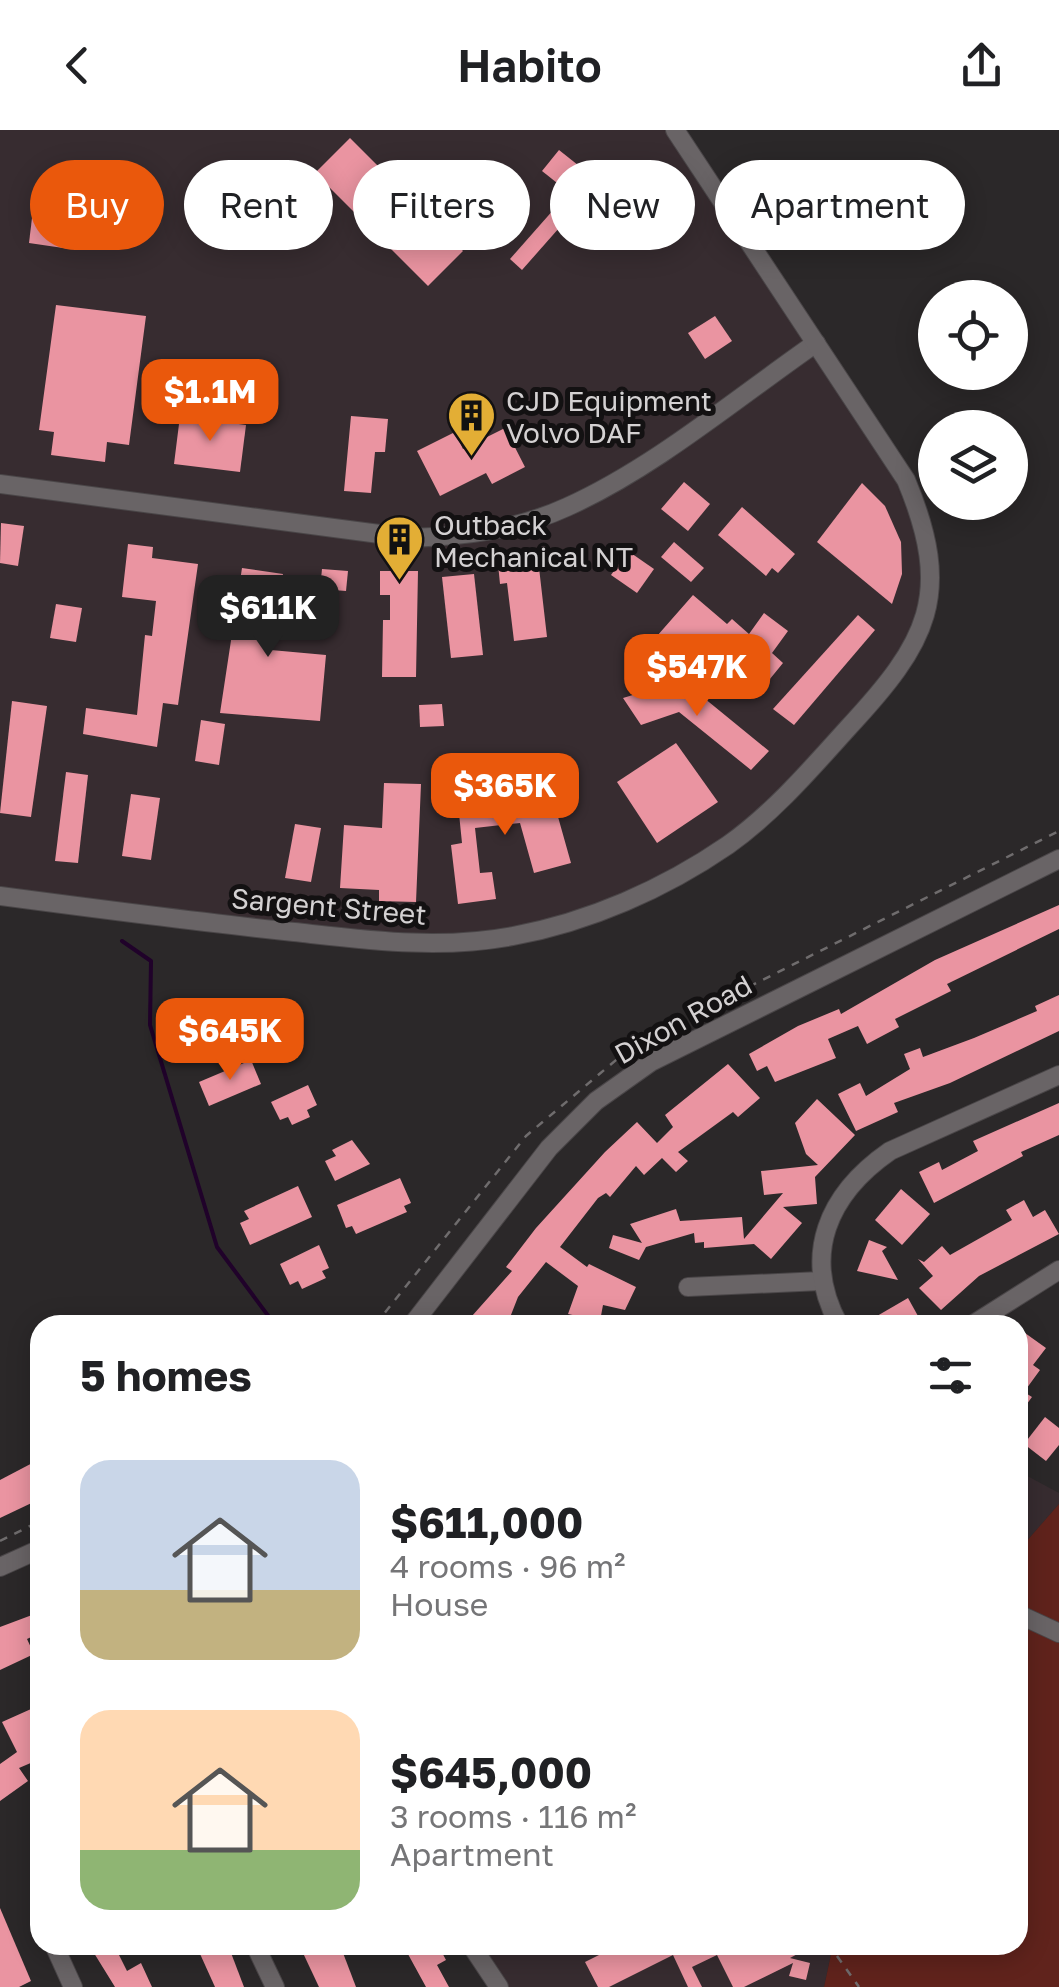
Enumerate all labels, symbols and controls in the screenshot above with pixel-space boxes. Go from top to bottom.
icon: back [50,38,105,93]
text: Habito [457,38,602,92]
icon: share [954,38,1009,93]
chip: Buy [30,160,164,250]
chip: Rent [184,160,333,250]
chip: Filters [353,160,530,250]
chip: New [550,160,695,250]
chip: Apartment [715,160,965,250]
map controls [918,280,1028,520]
button: locate [918,280,1028,390]
pin: $1.1M [140,359,280,444]
text: $1.1M [163,372,257,410]
place label: CJD Equipment Volvo DAF [506,384,712,449]
building icon: CJD Equipment Volvo DAF [445,390,497,458]
button: layers [918,410,1028,520]
place label: Outback Mechanical NT [434,508,633,573]
building icon: Outback Mechanical NT [373,514,425,582]
pin: $611K [198,575,338,660]
text: $611K [219,588,317,626]
pin: $547K [627,634,767,719]
text: $547K [646,647,748,685]
pin: $365K [435,753,575,838]
text: $365K [453,766,557,804]
street label: Sargent Street [230,881,428,931]
street label: Dixon Road [609,968,757,1070]
pin: $645K [160,998,300,1083]
text: $645K [178,1011,282,1049]
icon: filters [923,1348,978,1403]
text: 5 homes [80,1350,252,1400]
text: $611,000 [390,1497,583,1547]
icon: home [160,1500,280,1620]
text: 4 rooms · 96 m² [390,1547,626,1585]
text: House [390,1585,488,1623]
text: $645,000 [390,1747,592,1797]
icon: home [160,1750,280,1870]
text: 3 rooms · 116 m² [390,1797,636,1835]
text: Apartment [390,1835,554,1873]

